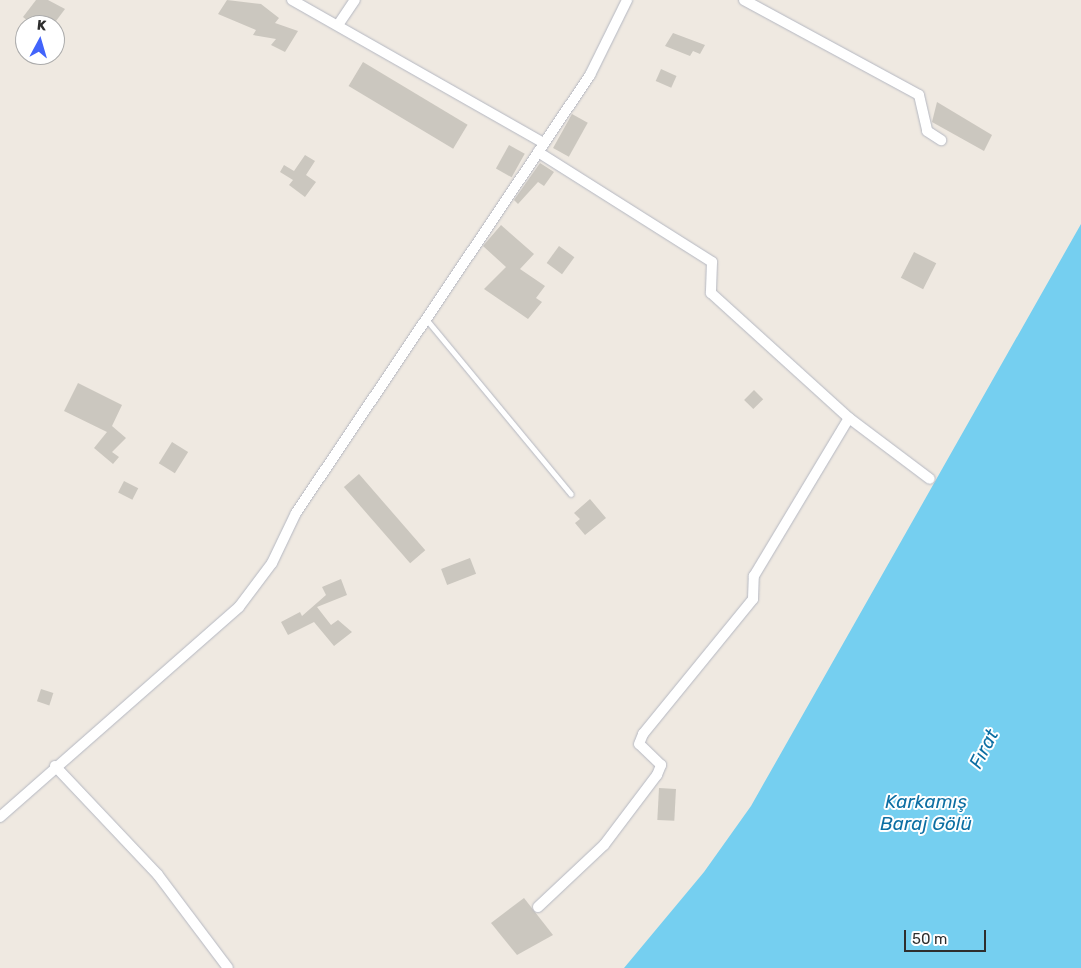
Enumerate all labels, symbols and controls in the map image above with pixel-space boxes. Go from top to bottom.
north arrow [15,15,65,65]
text: K [36,17,47,35]
water label: Fırat [964,725,1004,773]
water label: Karkamış Baraj Gölü [880,791,972,835]
scale bar [906,920,988,952]
text: 50 m [912,930,947,948]

